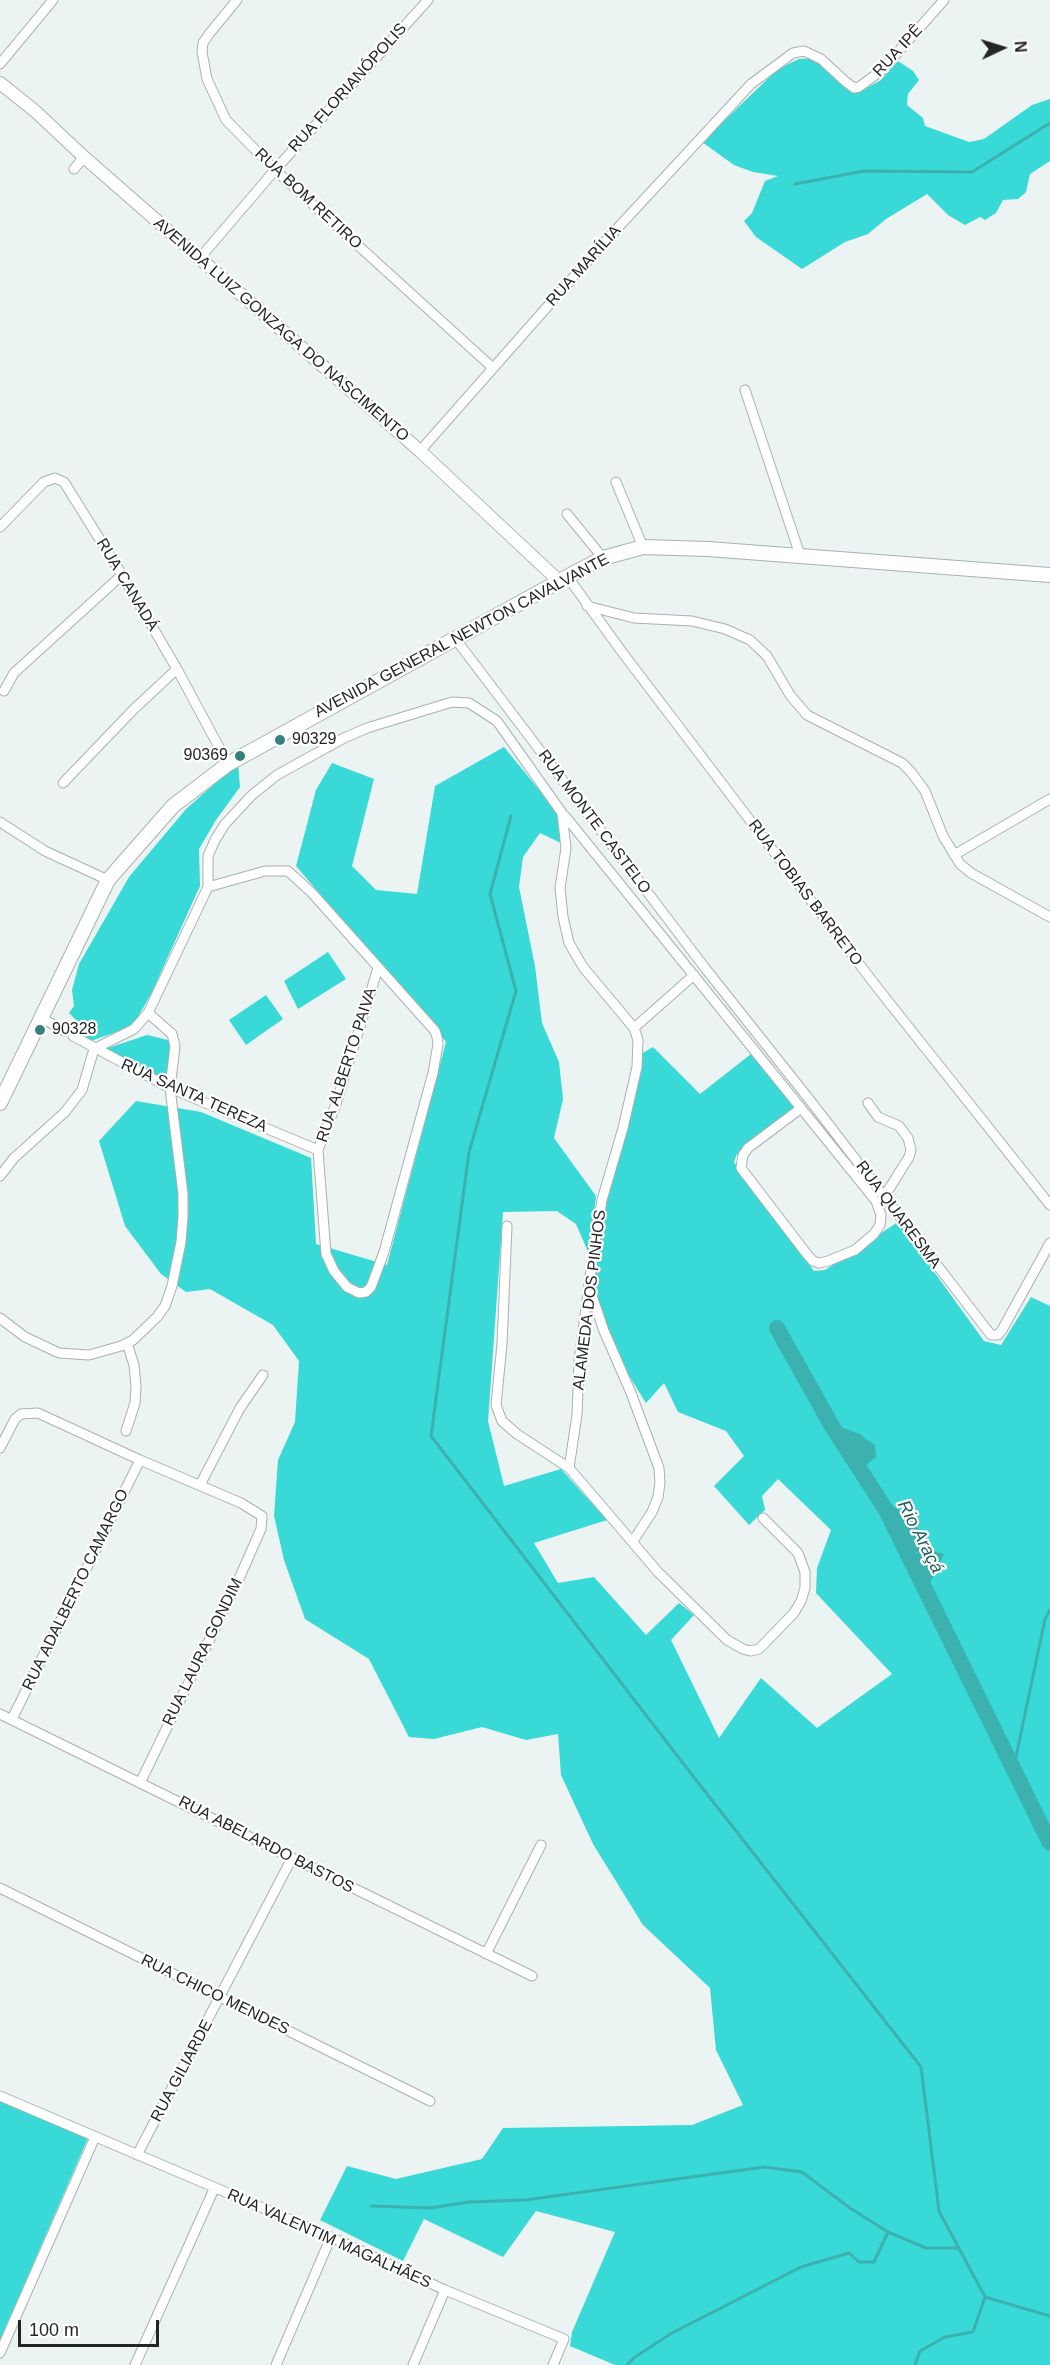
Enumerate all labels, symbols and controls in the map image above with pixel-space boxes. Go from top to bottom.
north arrow [972,18,1032,78]
street label: RUA FLORIANÓPOLIS [285,19,411,157]
street label: RUA IPÊ [869,21,927,81]
text: N [1012,40,1029,53]
street label: RUA BOM RETIRO [250,144,366,254]
street label: AVENIDA LUIZ GONZAGA DO NASCIMENTO [149,214,413,446]
street label: RUA MARÍLIA [543,222,625,310]
street label: RUA CANADÁ [92,535,162,635]
street label: AVENIDA GENERAL NEWTON CAVALVANTE [311,550,613,722]
place label: 90329 [292,730,336,750]
marker: 90329 [273,733,287,747]
place label: 90369 [184,746,228,766]
street label: RUA MONTE CASTELO [534,746,654,898]
marker: 90369 [233,749,247,763]
street label: RUA TOBIAS BARRETO [744,816,866,970]
street label: RUA ALBERTO PAIVA [313,985,381,1145]
place label: 90328 [52,1020,96,1040]
marker: 90328 [33,1023,47,1037]
street label: RUA SANTA TEREZA [118,1055,270,1137]
street label: RUA QUARESMA [851,1157,945,1273]
street label: ALAMEDA DOS PINHOS [569,1209,611,1391]
street label: RUA ADALBERTO CAMARGO [19,1486,133,1694]
water label: Rio Araçá [892,1497,948,1577]
street label: RUA LAURA GONDIM [159,1575,247,1729]
street label: RUA ABELARDO BASTOS [175,1792,357,1898]
street label: RUA CHICO MENDES [138,1951,292,2039]
street label: RUA GILIARDE [147,2017,217,2125]
street label: RUA VALENTIM MAGALHÃES [224,2185,434,2293]
scale bar [21,2308,162,2346]
text: 100 m [29,2320,79,2340]

